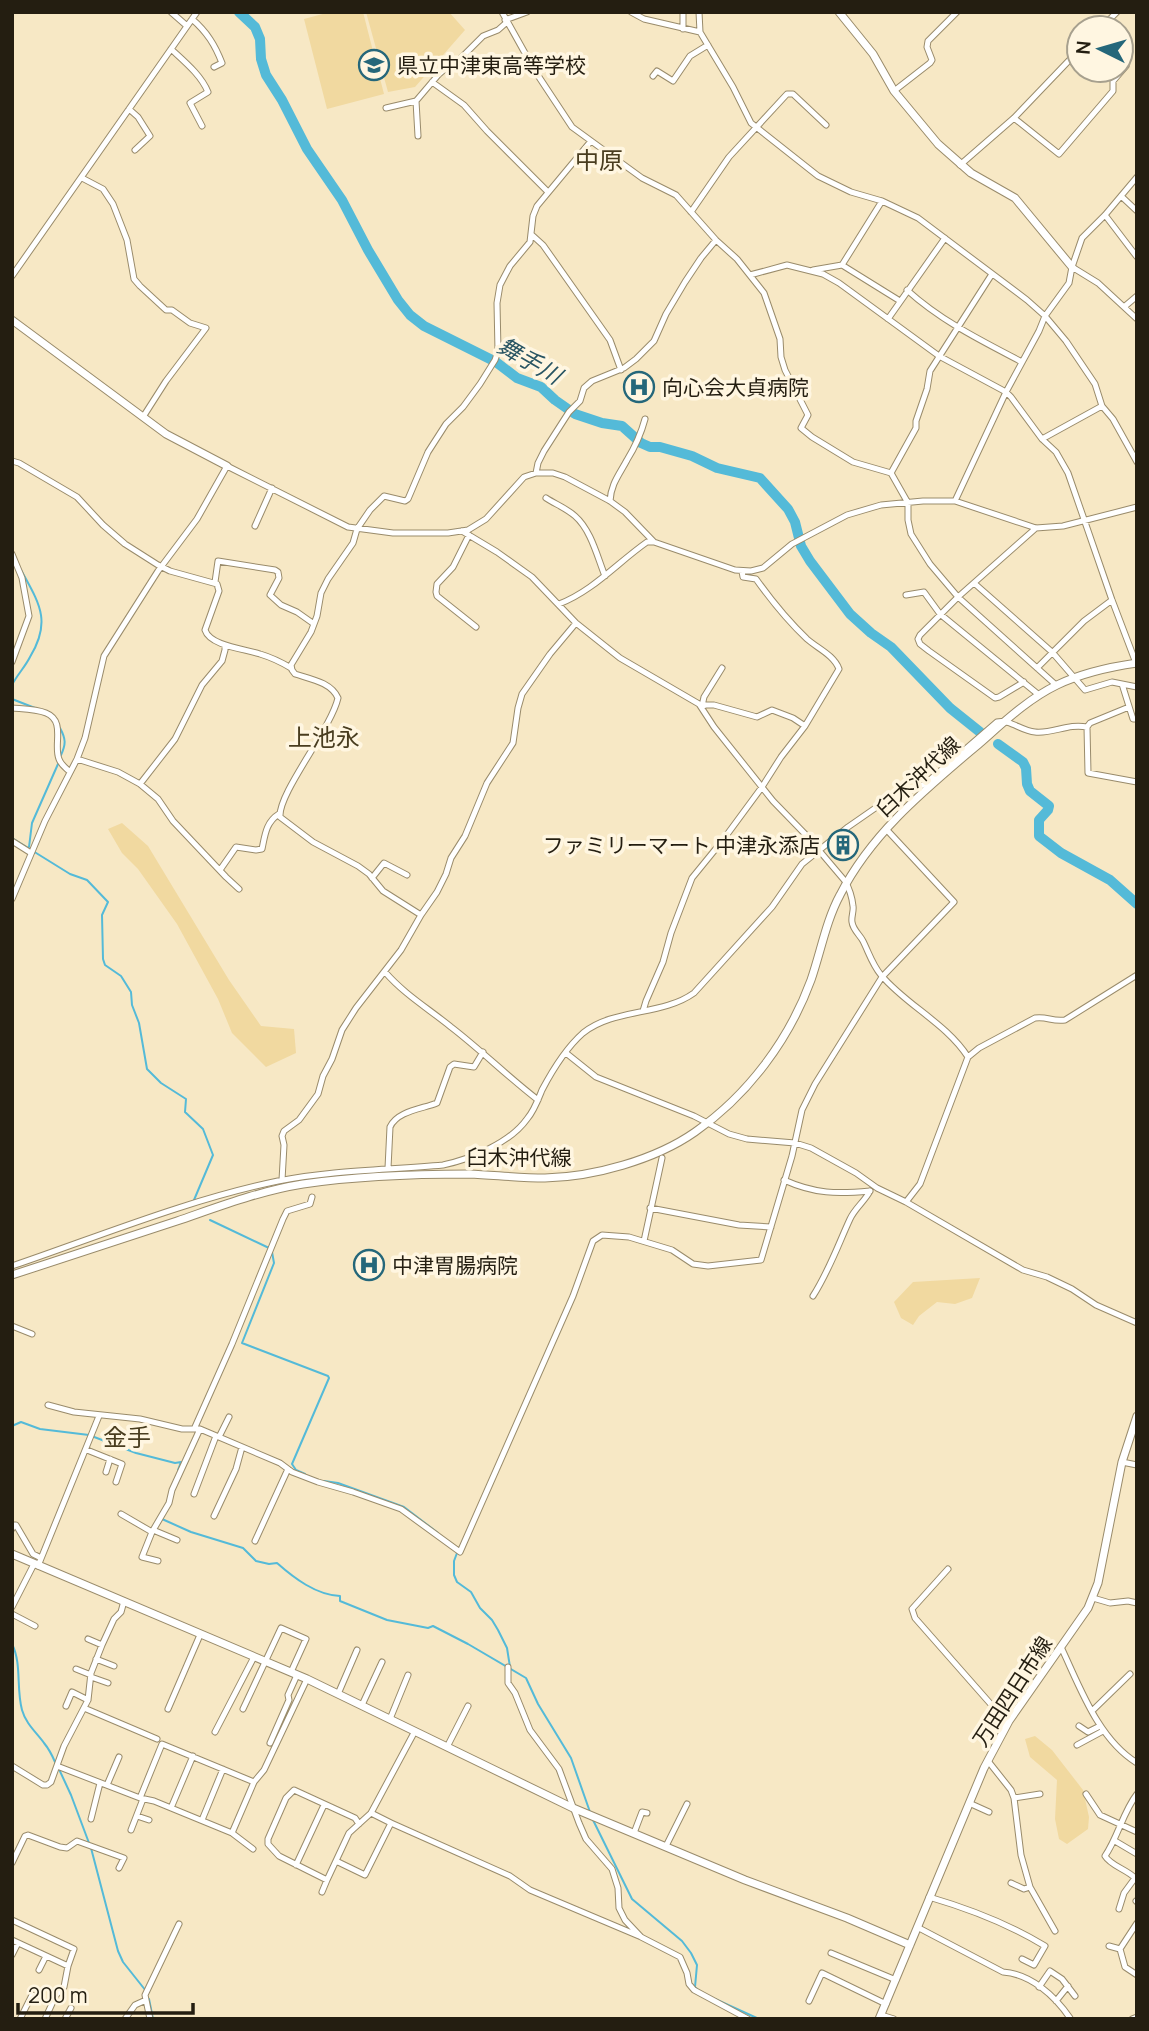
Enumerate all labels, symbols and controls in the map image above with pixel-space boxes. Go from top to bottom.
north arrow [1065,14,1135,84]
text: N [1070,40,1097,55]
school or university icon: 県立中津東高等学校 [357,48,391,82]
place label: 県立中津東高等学校 [397,51,586,79]
district label: 中原 [575,143,623,176]
water label: 舞手川 [492,329,570,393]
hospital icon: 向心会大貞病院 [622,370,656,404]
place label: 向心会大貞病院 [662,373,809,401]
district label: 上池永 [288,720,360,753]
street label: 臼木沖代線 [870,730,966,822]
building icon: ファミリーマート 中津永添店 [826,828,860,862]
place label: ファミリーマート 中津永添店 [543,831,820,859]
street label: 臼木沖代線 [467,1143,572,1171]
hospital icon: 中津胃腸病院 [352,1248,386,1282]
place label: 中津胃腸病院 [392,1251,518,1279]
district label: 金手 [103,1420,151,1453]
street label: 万田四日市線 [966,1631,1058,1751]
scale bar [18,1972,192,2016]
text: 200 m [28,1981,88,2009]

